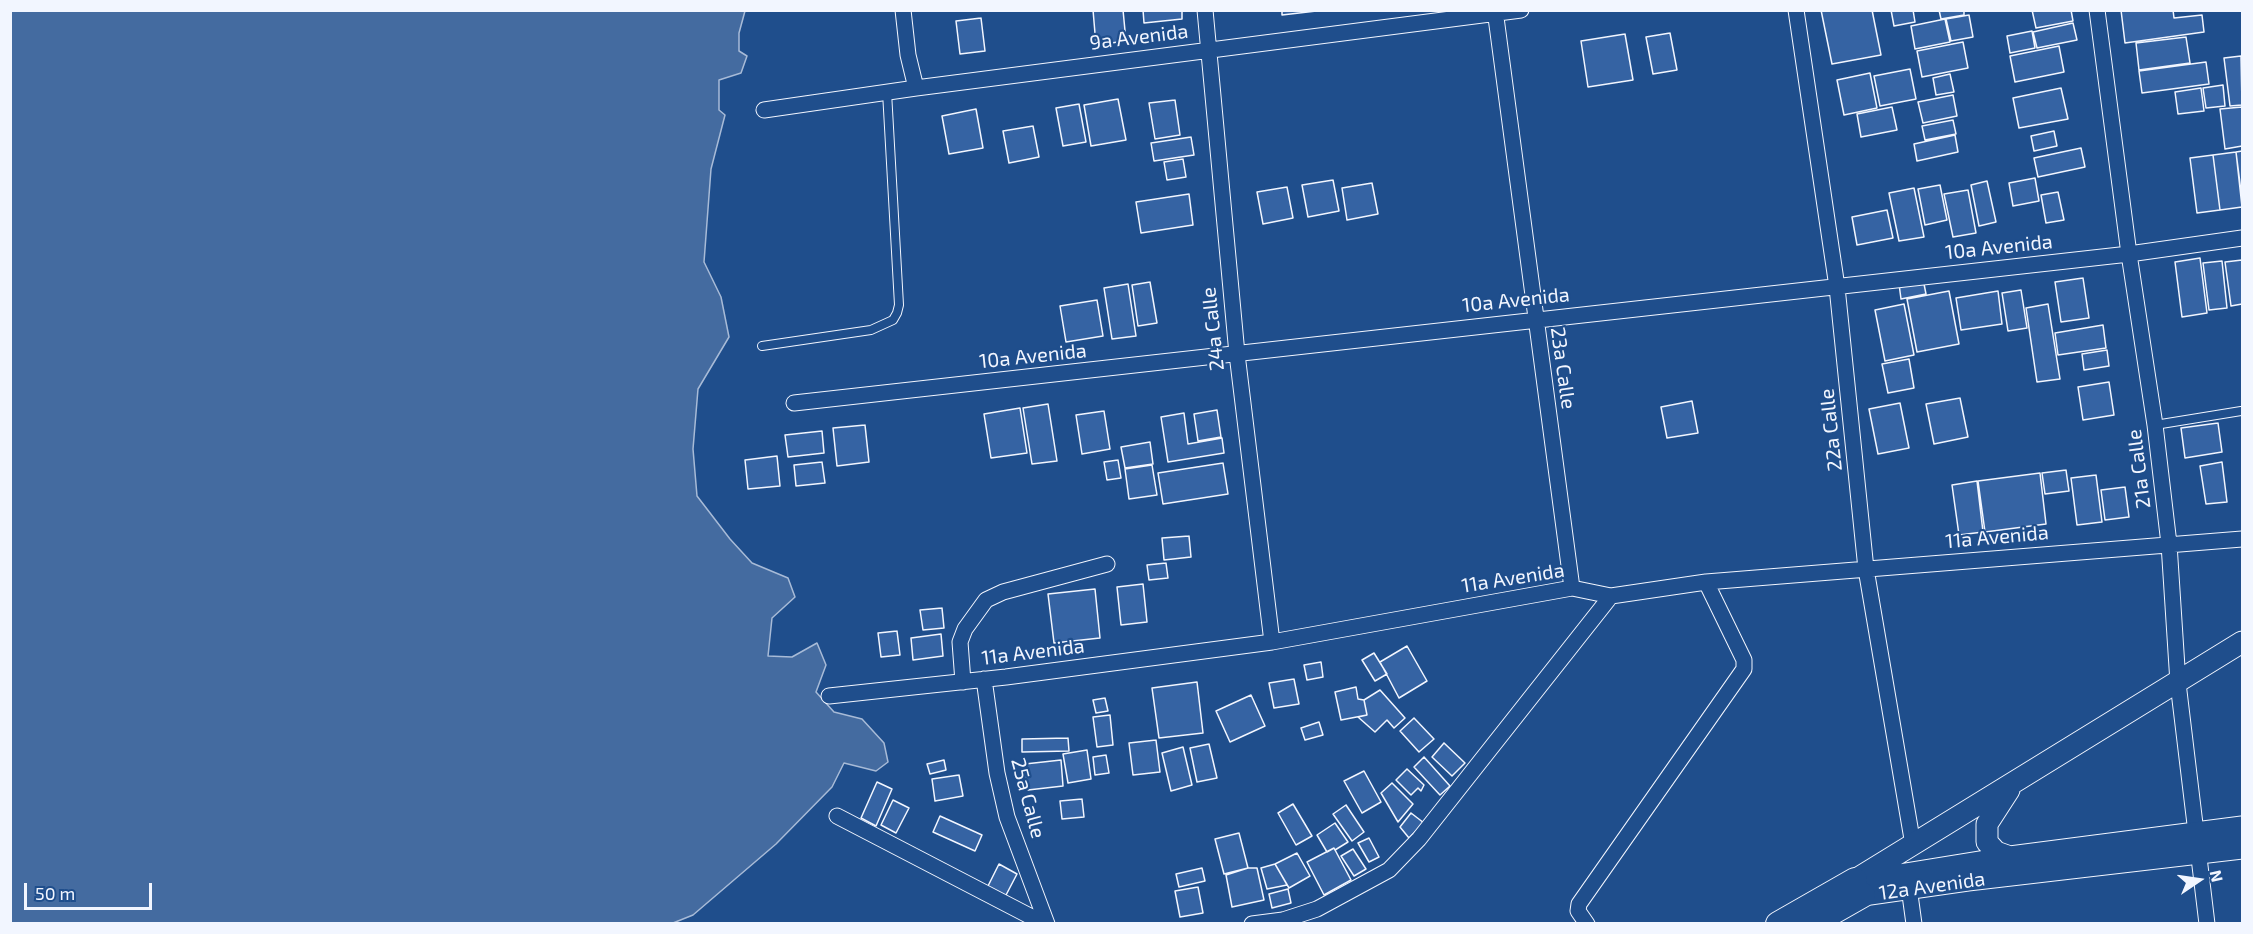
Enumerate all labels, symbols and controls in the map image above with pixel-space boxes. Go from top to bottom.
street label: 9a Avenida [1088,19,1190,55]
street label: 10a Avenida [1944,229,2054,265]
street label: 10a Avenida [1461,282,1571,318]
street label: 24a Calle [1197,286,1229,372]
street label: 23a Calle [1545,325,1581,411]
street label: 10a Avenida [978,338,1088,374]
street label: 22a Calle [1815,388,1847,472]
street label: 21a Calle [2122,428,2156,510]
street label: 11a Avenida [1944,521,2050,553]
street label: 11a Avenida [1460,558,1566,598]
street label: 11a Avenida [980,634,1086,670]
street label: 25a Calle [1006,755,1050,841]
north arrow [2169,850,2229,910]
street label: 12a Avenida [1877,867,1987,905]
text: N [2206,868,2228,884]
scale bar [27,871,154,909]
text: 50 m [35,882,75,904]

